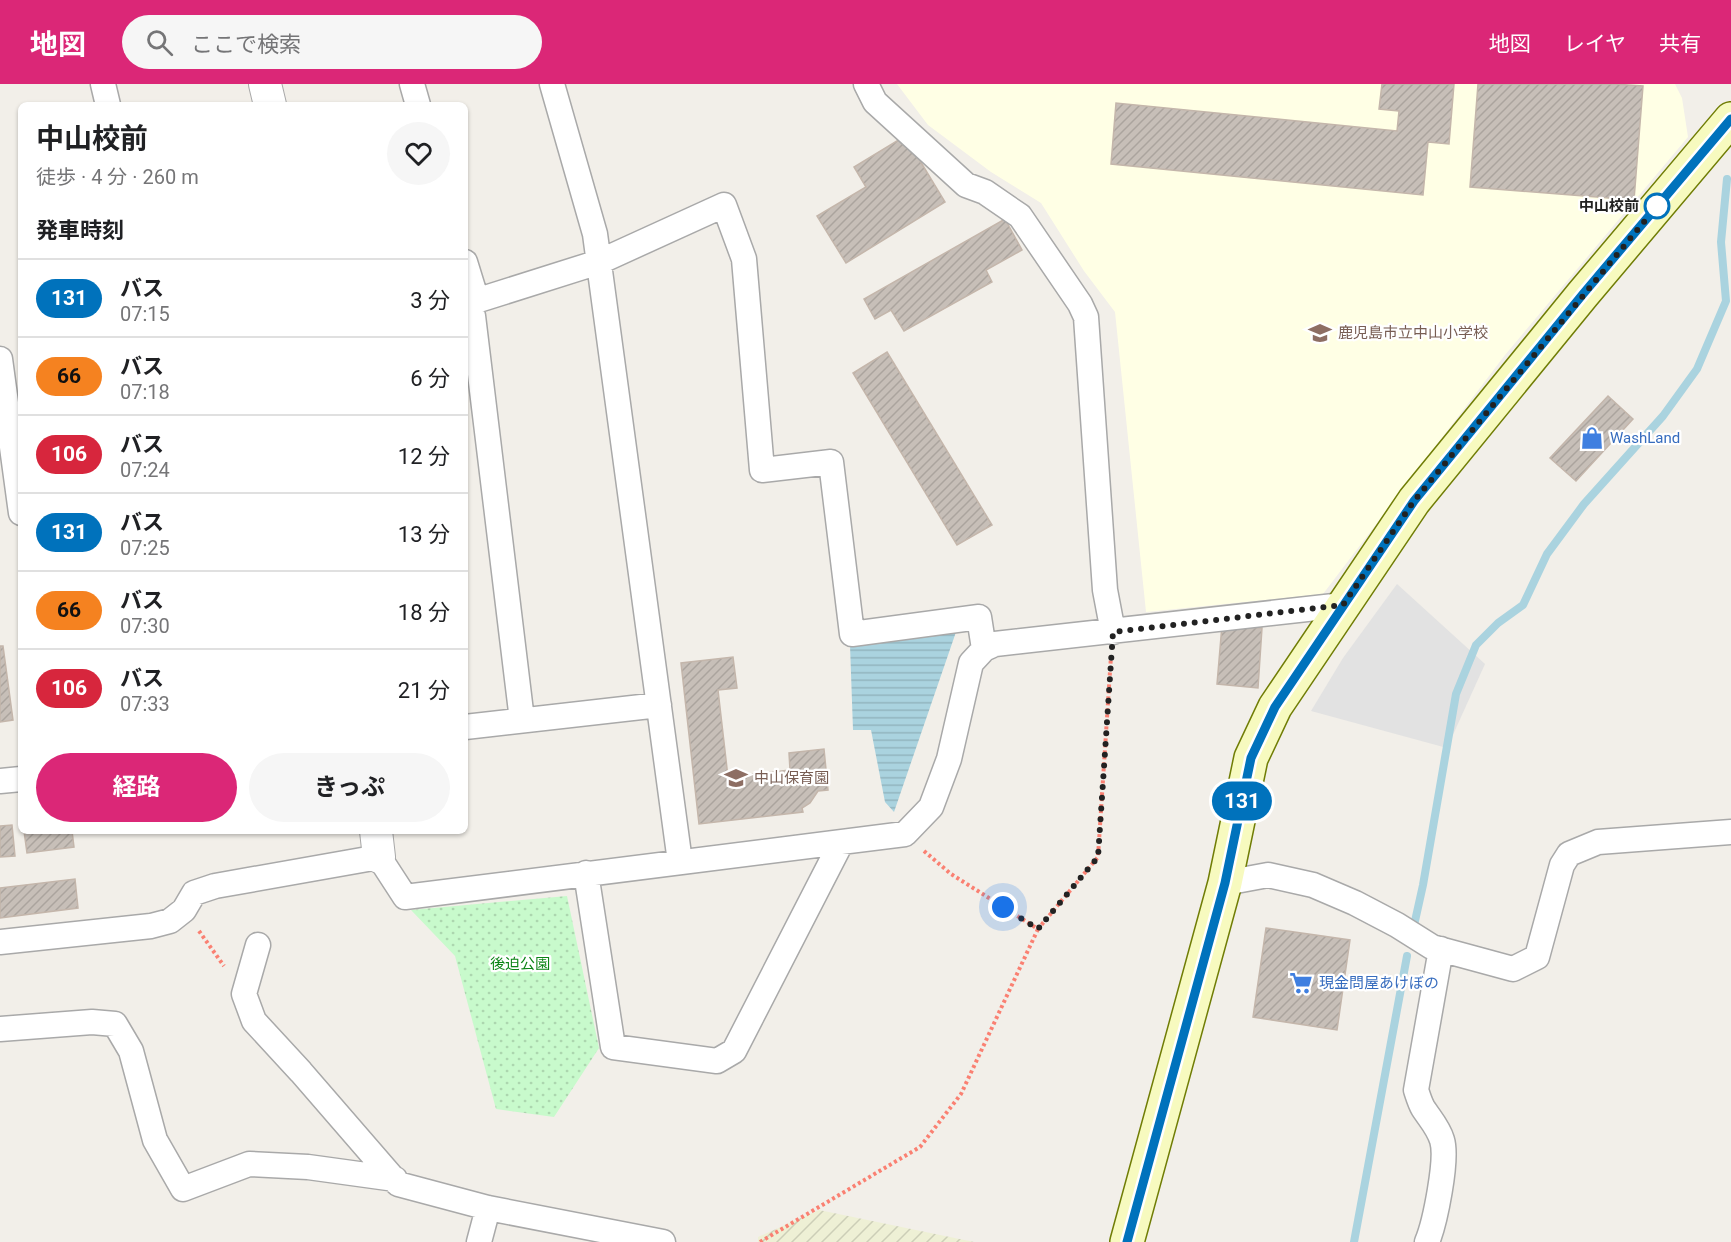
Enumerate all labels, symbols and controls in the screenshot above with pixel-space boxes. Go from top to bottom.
search box [122,15,542,69]
icon: search [143,26,176,59]
text: 地図 [30,28,86,61]
text: ここで検索 [191,32,301,57]
text: 地図 [1489,32,1531,56]
text: レイヤ [1564,32,1626,56]
text: 共有 [1659,32,1701,56]
text: 中山校前 [36,122,148,155]
button: heart [387,122,450,185]
text: 徒歩 · 4 分 · 260 m [36,165,199,189]
marker: 中山校前 [1644,193,1670,219]
place label: 中山校前 [1579,197,1639,215]
text: 発車時刻 [36,218,124,243]
text: バス [120,276,164,301]
text: 131 [51,286,87,310]
text: 3 分 [410,288,450,313]
text: 07:15 [120,302,170,326]
school or university icon: 鹿児島市立中山小学校 [1307,320,1333,346]
place label: 鹿児島市立中山小学校 [1338,324,1488,342]
text: バス [120,354,164,379]
text: 66 [57,364,81,388]
text: 6 分 [410,366,450,391]
text: 07:18 [120,380,170,404]
shop icon: WashLand [1579,425,1605,451]
place label: WashLand [1610,429,1680,447]
text: バス [120,432,164,457]
text: 106 [51,442,87,466]
text: 12 分 [398,444,450,469]
text: 07:24 [120,458,170,482]
text: バス [120,510,164,535]
text: 131 [51,520,87,544]
text: 13 分 [398,522,450,547]
text: 07:25 [120,536,170,560]
text: バス [120,588,164,613]
text: 66 [57,598,81,622]
text: 18 分 [398,600,450,625]
text: 07:30 [120,614,170,638]
text: バス [120,666,164,691]
text: 106 [51,676,87,700]
text: 21 分 [398,678,450,703]
text: 07:33 [120,692,170,716]
button: 経路 [36,753,237,822]
button: きっぷ [249,753,450,822]
school or university icon: 中山保育園 [723,765,749,791]
place label: 中山保育園 [754,769,829,787]
line badge: 131 [1208,782,1276,820]
text: 131 [1224,789,1260,813]
your location [988,892,1018,922]
park label: 後迫公園 [490,955,550,973]
supermarket icon: 現金問屋あけぼの [1288,970,1314,996]
place label: 現金問屋あけぼの [1319,974,1439,992]

